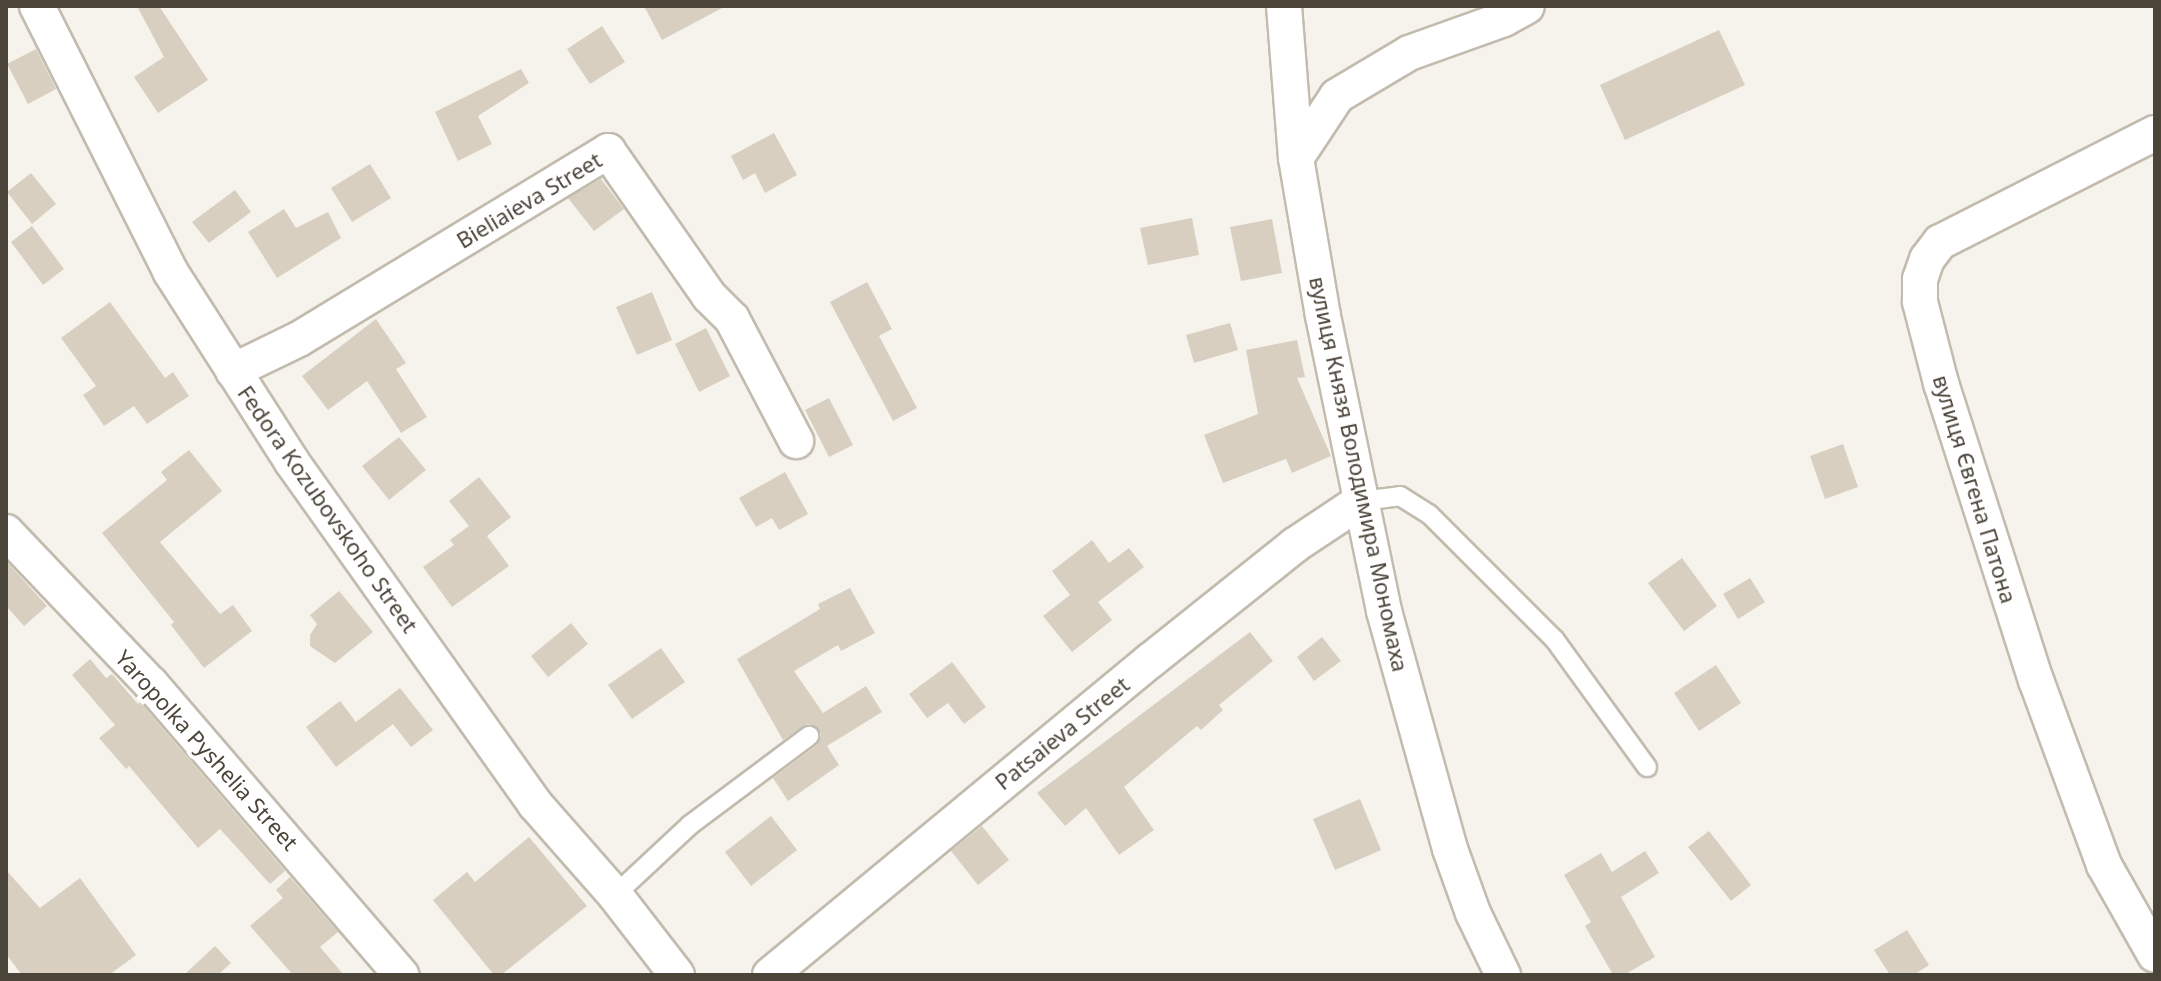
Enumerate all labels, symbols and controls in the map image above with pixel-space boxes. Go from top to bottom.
street label: Bieliaieva Street [452,146,606,254]
street label: вулиця Князя Володимира Мономаха [1304,274,1414,674]
street label: вулиця Євгена Патона [1928,372,2022,606]
street label: Fedora Kozubovskoho Street [233,381,423,637]
street label: Yaropolka Pyshelia Street [110,645,304,855]
street label: Patsaieva Street [990,671,1134,795]

